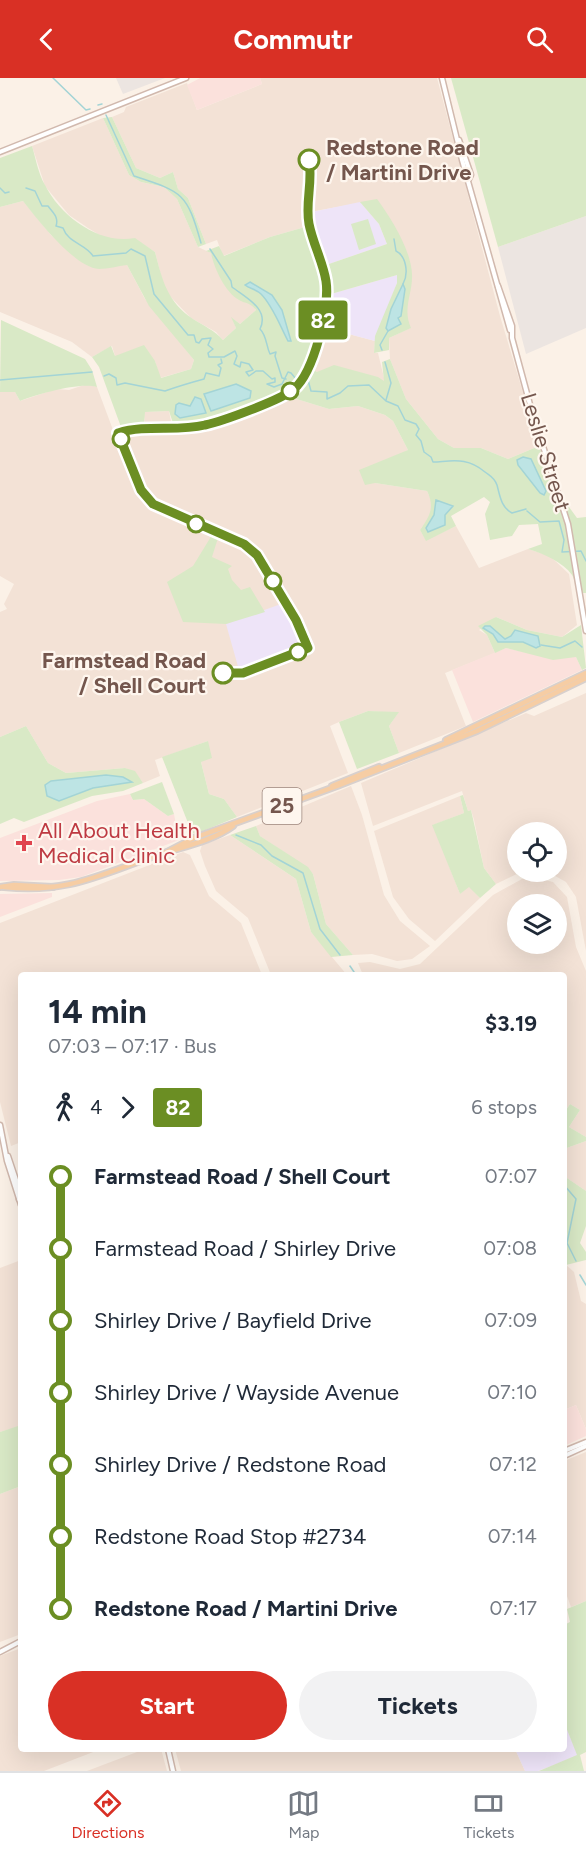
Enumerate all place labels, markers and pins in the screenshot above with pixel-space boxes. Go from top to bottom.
place label: Redstone Road / Martini Drive [326,134,479,186]
marker: Redstone Road / Martini Drive [298,149,320,171]
unlabelled marker [281,382,299,400]
unlabelled marker [112,430,130,448]
unlabelled marker [187,515,205,533]
unlabelled marker [264,572,282,590]
unlabelled marker [289,643,307,661]
place label: Farmstead Road / Shell Court [42,647,206,699]
marker: Farmstead Road / Shell Court [212,662,234,684]
place label: All About Health Medical Clinic [38,817,200,869]
marker: All About Health Medical Clinic [15,834,33,852]

